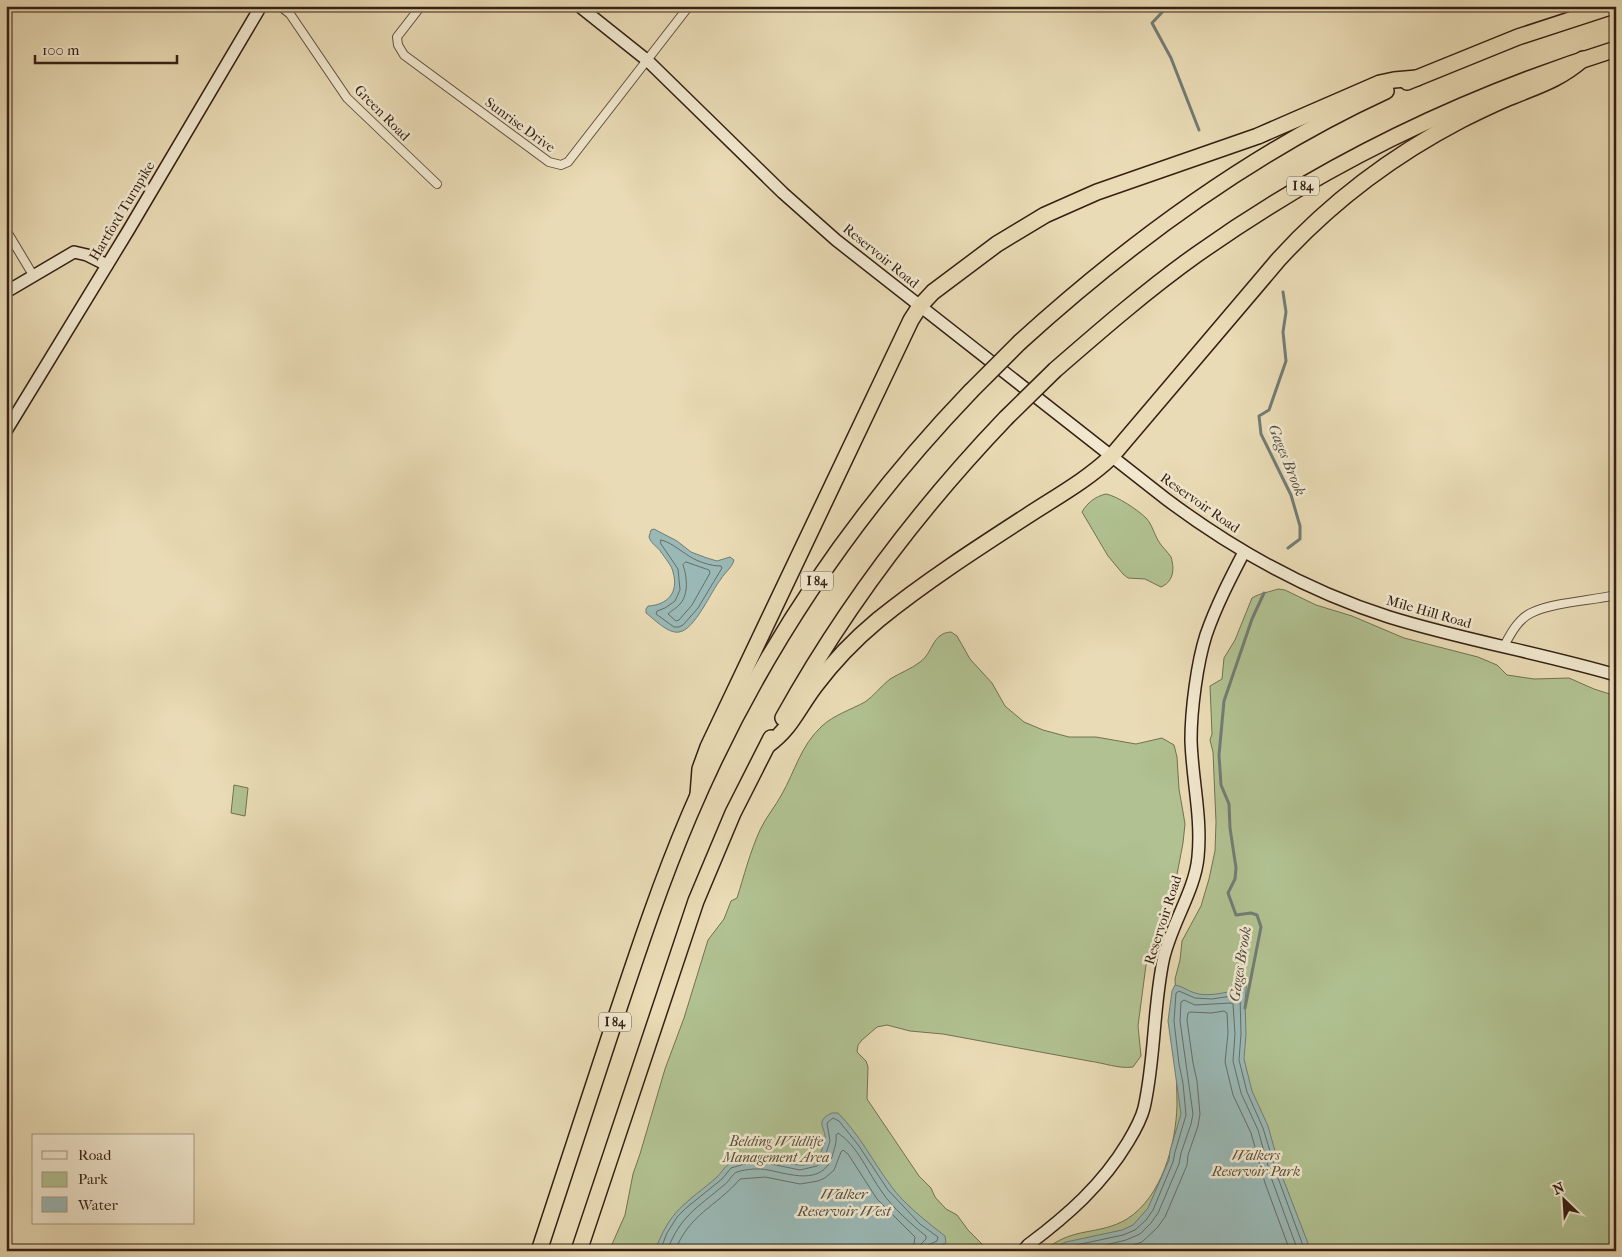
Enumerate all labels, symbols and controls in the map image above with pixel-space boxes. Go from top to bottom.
scale bar [35,32,178,64]
text: 100 m [42,41,80,59]
street label: Green Road [351,82,414,145]
street label: Sunrise Drive [482,94,558,156]
street label: Hartford Turnpike [86,158,158,264]
road number: I 84 [1287,177,1319,196]
street label: Reservoir Road [840,220,923,292]
water label: Gages Brook [1264,421,1310,499]
street label: Reservoir Road [1157,469,1243,537]
road number: I 84 [801,572,833,590]
street label: Mile Hill Road [1384,592,1474,632]
street label: Reservoir Road [1141,873,1186,967]
water label: Gages Brook [1225,925,1255,1003]
road number: I 84 [599,1012,631,1032]
park label: Belding Wildlife Management Area [722,1133,829,1166]
legend [32,1134,195,1224]
text: Road [78,1146,112,1164]
park label: Walkers Reservoir Park [1211,1147,1300,1180]
text: Park [78,1170,108,1188]
north arrow [1540,1174,1590,1224]
text: N [1550,1179,1567,1199]
water label: Walker Reservoir West [796,1185,892,1220]
text: Water [77,1196,118,1214]

